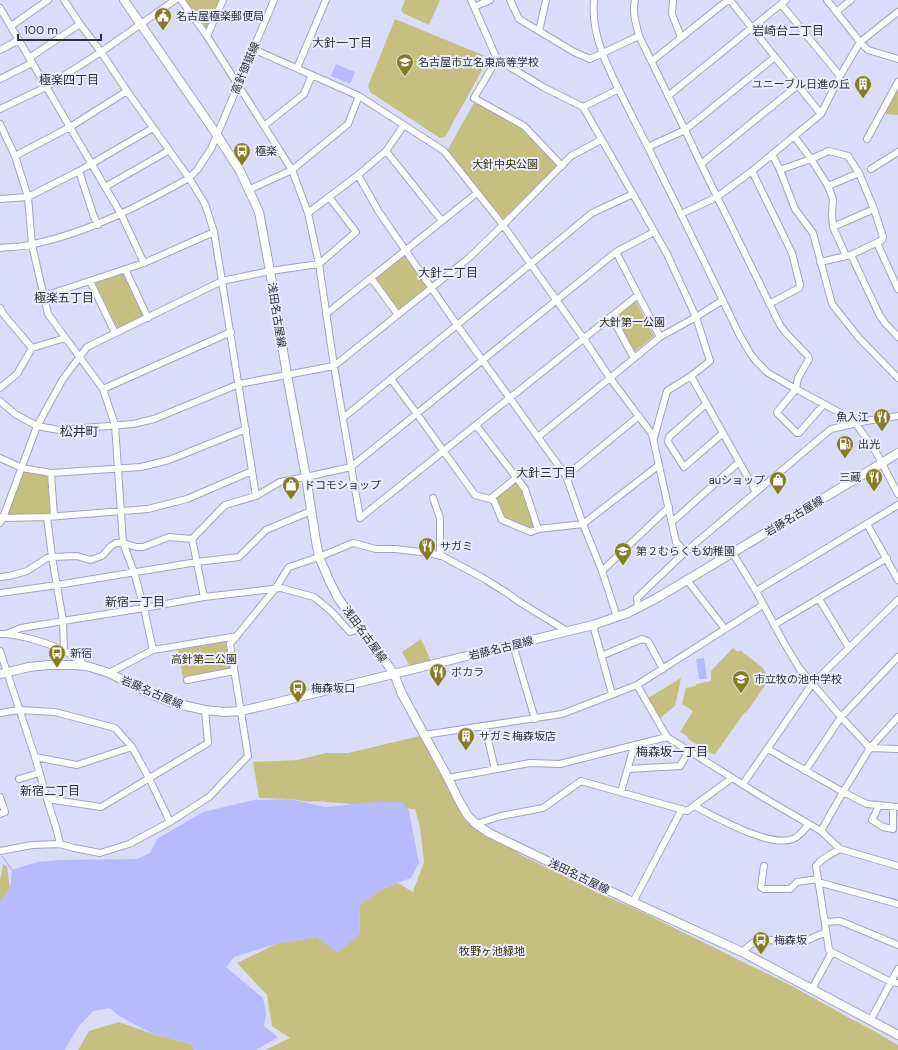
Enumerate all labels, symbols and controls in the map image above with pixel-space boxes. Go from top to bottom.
public building icon: 名古屋極楽郵便局 [153,6,173,31]
place label: 名古屋極楽郵便局 [176,9,264,23]
scale bar [18,16,101,42]
text: 100 m [24,22,58,38]
district label: 岩崎台二丁目 [752,23,824,39]
district label: 大針一丁目 [312,35,372,51]
street label: 高針御嶽線 [228,40,262,96]
school or university icon: 名古屋市立名東高等学校 [395,52,415,77]
place label: 名古屋市立名東高等学校 [418,55,539,69]
district label: 極楽四丁目 [39,72,99,88]
building icon: ユニーブル日進の丘 [853,74,873,99]
place label: ユニーブル日進の丘 [752,77,850,91]
bus stop icon: 極楽 [232,141,252,166]
place label: 極楽 [255,144,277,158]
park label: 大針中央公園 [472,157,538,171]
district label: 大針二丁目 [418,265,478,281]
street label: 浅田名古屋線 [265,281,289,349]
district label: 極楽五丁目 [34,290,94,306]
park label: 大針第一公園 [599,315,665,329]
restaurant icon: 魚入江 [872,407,892,432]
place label: 魚入江 [836,410,869,424]
district label: 松井町 [59,423,99,440]
fuel station icon: 出光 [835,434,855,459]
place label: 出光 [858,437,880,451]
district label: 大針三丁目 [516,465,576,481]
restaurant icon: 三蔵 [864,467,884,492]
shop icon: auショップ [768,470,788,495]
place label: 三蔵 [839,470,861,484]
place label: auショップ [709,473,765,487]
shop icon: ドコモショップ [281,475,301,500]
place label: ドコモショップ [304,478,381,492]
street label: 岩藤名古屋線 [762,493,826,539]
restaurant icon: サガミ [417,536,437,561]
place label: サガミ [440,539,473,553]
school or university icon: 第２むらくも幼稚園 [613,541,633,566]
place label: 第２むらくも幼稚園 [636,544,735,558]
district label: 新宿一丁目 [105,594,165,610]
street label: 浅田名古屋線 [340,603,390,665]
street label: 岩藤名古屋線 [467,633,535,663]
bus stop icon: 新宿 [47,643,67,668]
place label: 新宿 [70,646,92,660]
park label: 高針第二公園 [171,652,237,666]
restaurant icon: ポカラ [428,662,448,687]
place label: ポカラ [451,665,484,679]
school or university icon: 市立牧の池中学校 [731,669,751,694]
place label: 市立牧の池中学校 [754,672,842,686]
street label: 岩藤名古屋線 [119,673,185,711]
bus stop icon: 梅森坂口 [288,678,308,703]
place label: 梅森坂口 [311,681,355,695]
building icon: サガミ梅森坂店 [456,726,476,751]
place label: サガミ梅森坂店 [479,729,556,743]
district label: 梅森坂一丁目 [636,744,708,760]
district label: 新宿二丁目 [20,783,80,799]
street label: 浅田名古屋線 [546,855,612,897]
bus stop icon: 梅森坂 [751,930,771,955]
place label: 梅森坂 [774,933,807,947]
park label: 牧野ヶ池緑地 [459,944,525,958]

